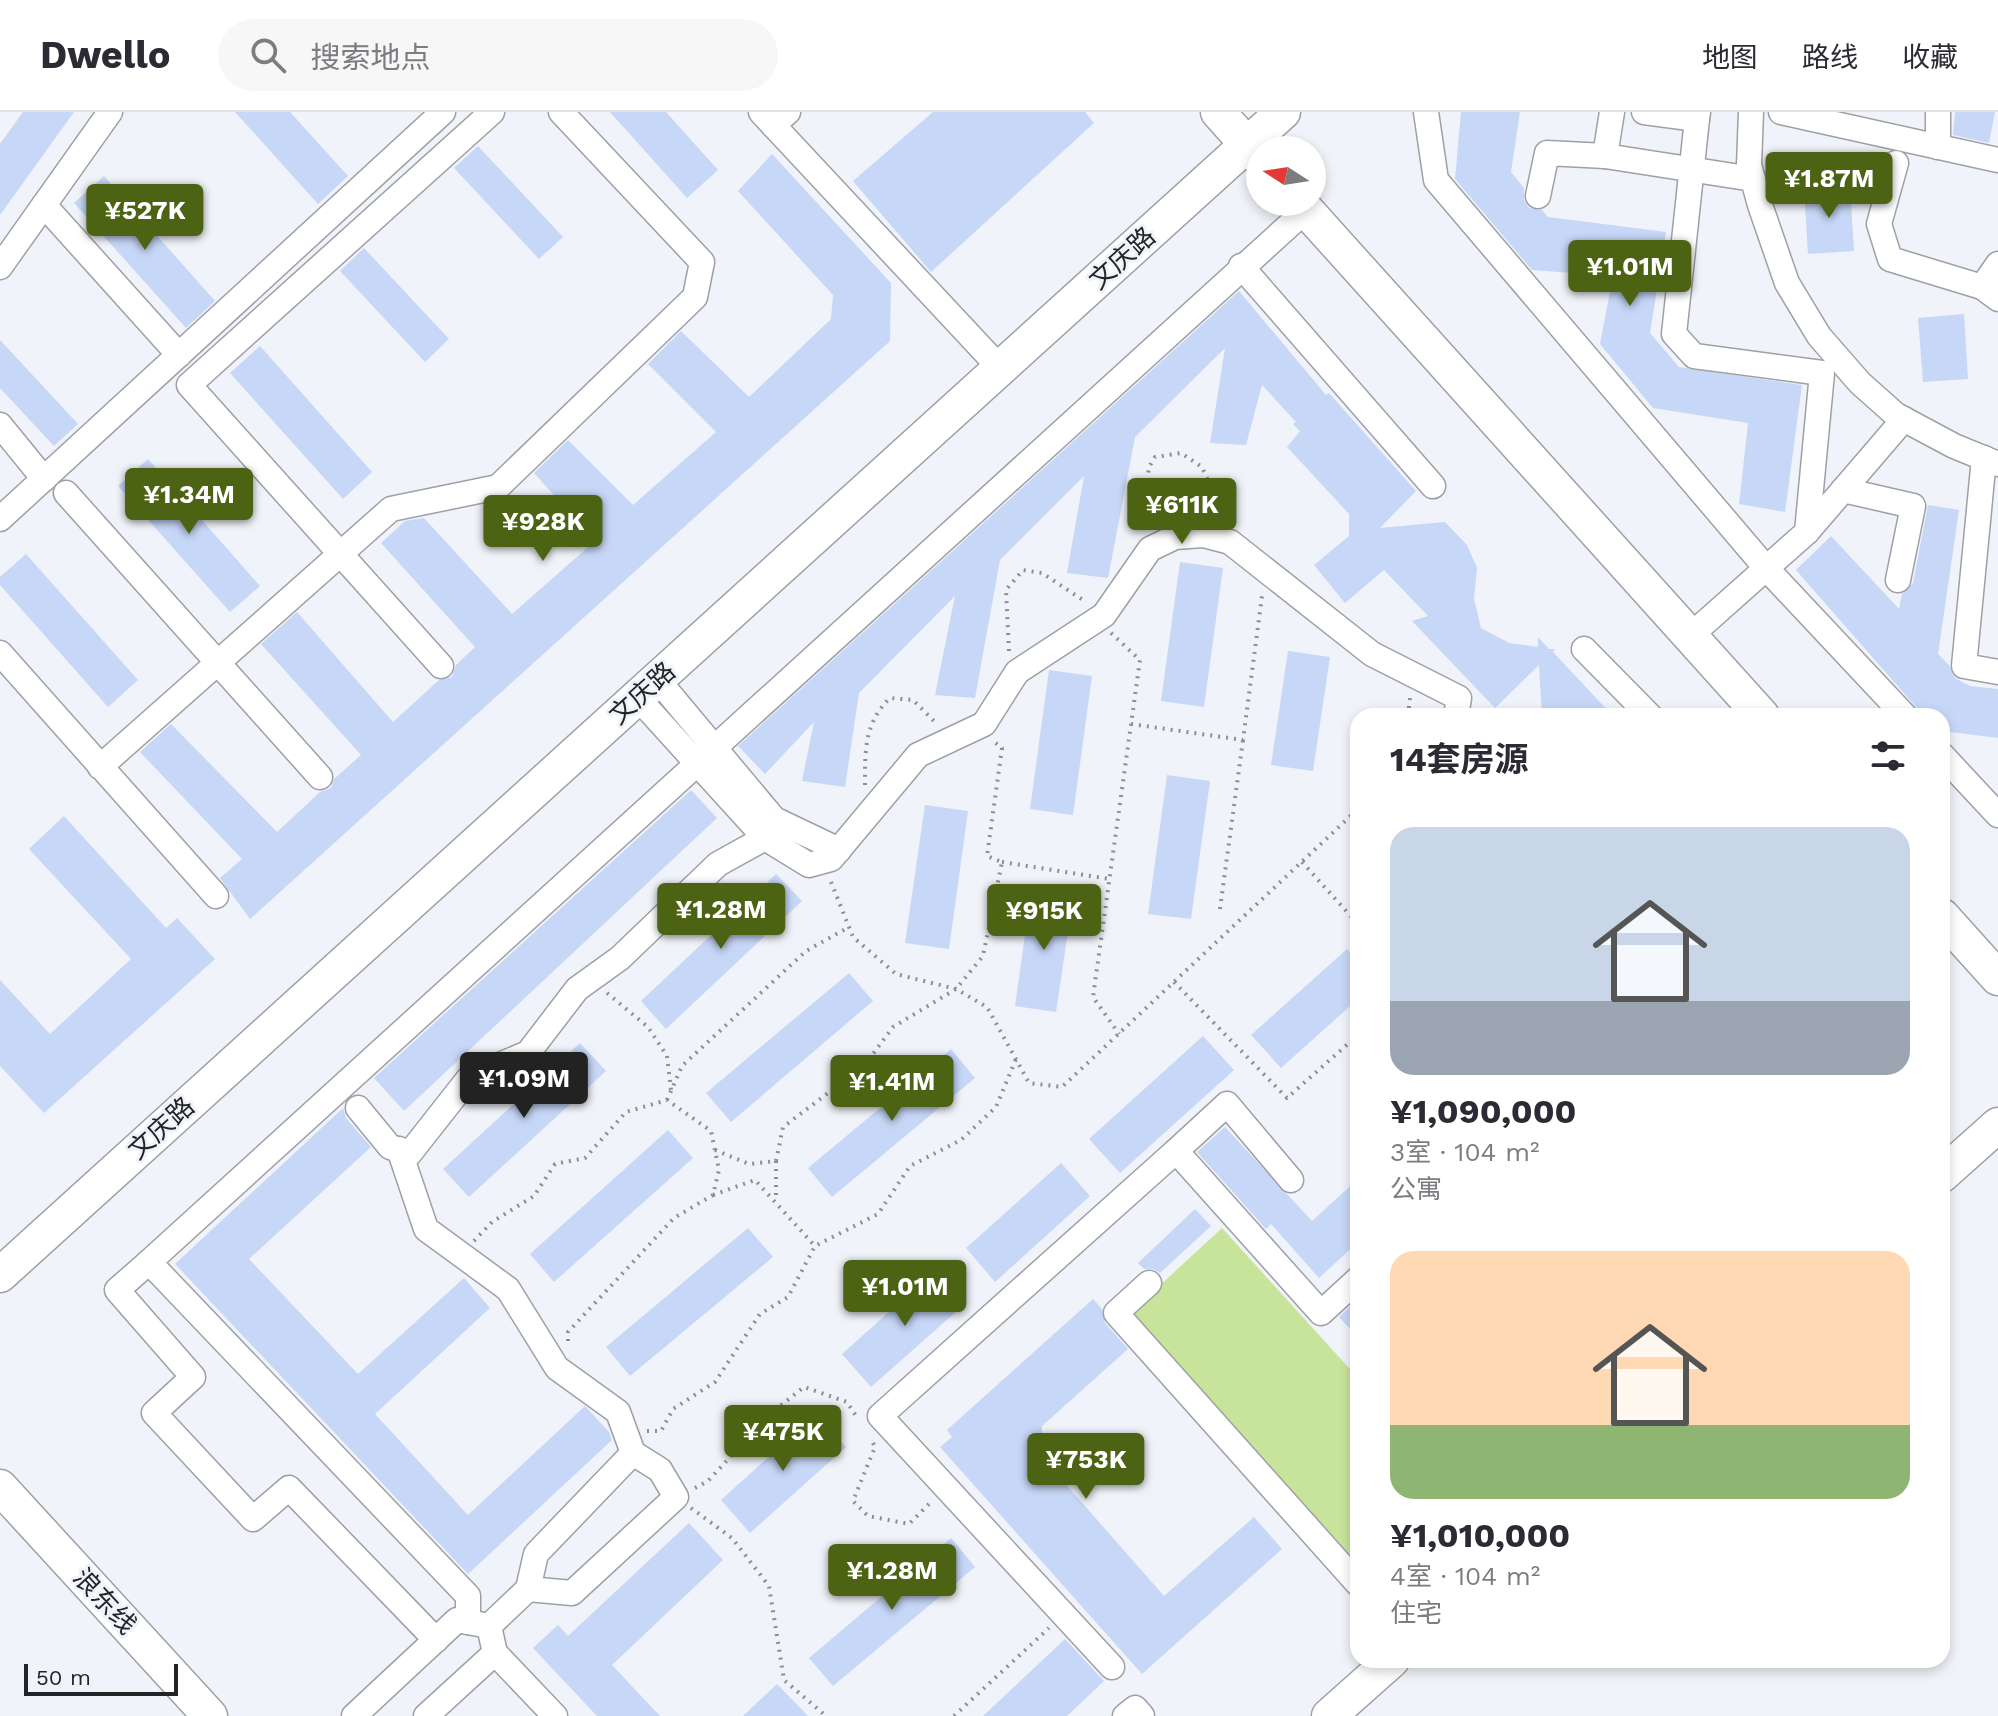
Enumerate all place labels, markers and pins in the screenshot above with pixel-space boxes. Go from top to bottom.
pin: ¥1.87M [1764,152,1894,220]
pin: ¥527K [89,184,201,252]
pin: ¥1.01M [1565,240,1695,308]
pin: ¥1.34M [124,468,254,536]
pin: ¥611K [1126,478,1238,546]
pin: ¥928K [487,495,599,563]
pin: ¥1.28M [656,883,786,951]
pin: ¥915K [988,884,1100,952]
pin: ¥1.09M [459,1052,589,1120]
pin: ¥1.41M [827,1055,957,1123]
pin: ¥1.01M [840,1260,970,1328]
pin: ¥475K [727,1405,839,1473]
pin: ¥753K [1030,1433,1142,1501]
pin: ¥1.28M [827,1544,957,1612]

